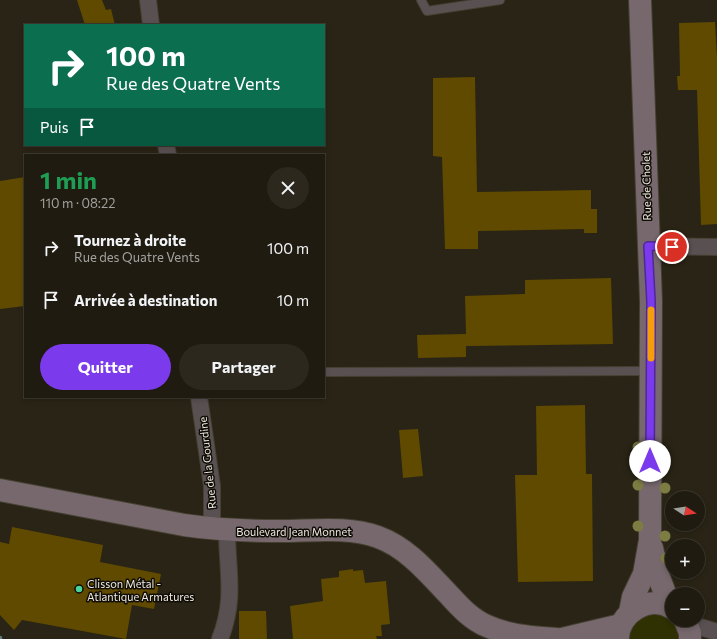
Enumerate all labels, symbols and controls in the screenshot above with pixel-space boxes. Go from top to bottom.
text: 100 m [106,38,186,72]
icon: right [40,40,92,92]
text: Rue des Quatre Vents [106,72,280,94]
icon: arrive [76,116,98,138]
text: Puis [40,118,68,136]
street label: Rue de Cholet [639,151,653,221]
text: 1 min [40,165,97,194]
button: close [267,167,309,209]
text: 110 m · 08:22 [40,195,115,211]
pin [655,230,689,264]
text: Tournez à droite [74,231,186,249]
icon: arrive [661,236,683,258]
icon: right [40,237,62,259]
text: 100 m [267,239,309,257]
text: Rue des Quatre Vents [74,249,200,265]
icon: arrive [40,289,62,311]
text: Arrivée à destination [74,291,217,309]
text: 10 m [277,291,309,309]
button: Quitter [40,344,171,390]
button: Partager [179,344,309,390]
street label: Rue de la Gourdine [196,416,218,510]
position arrow [629,440,671,482]
north arrow [665,491,705,531]
map controls [665,491,705,627]
street label: Boulevard Jean Monnet [236,525,352,539]
button: + [665,539,705,579]
place label: Clisson Métal - Atlantique Armatures [87,577,194,603]
marker: Clisson Métal - Atlantique Armatures [74,584,84,594]
button: − [665,587,705,627]

